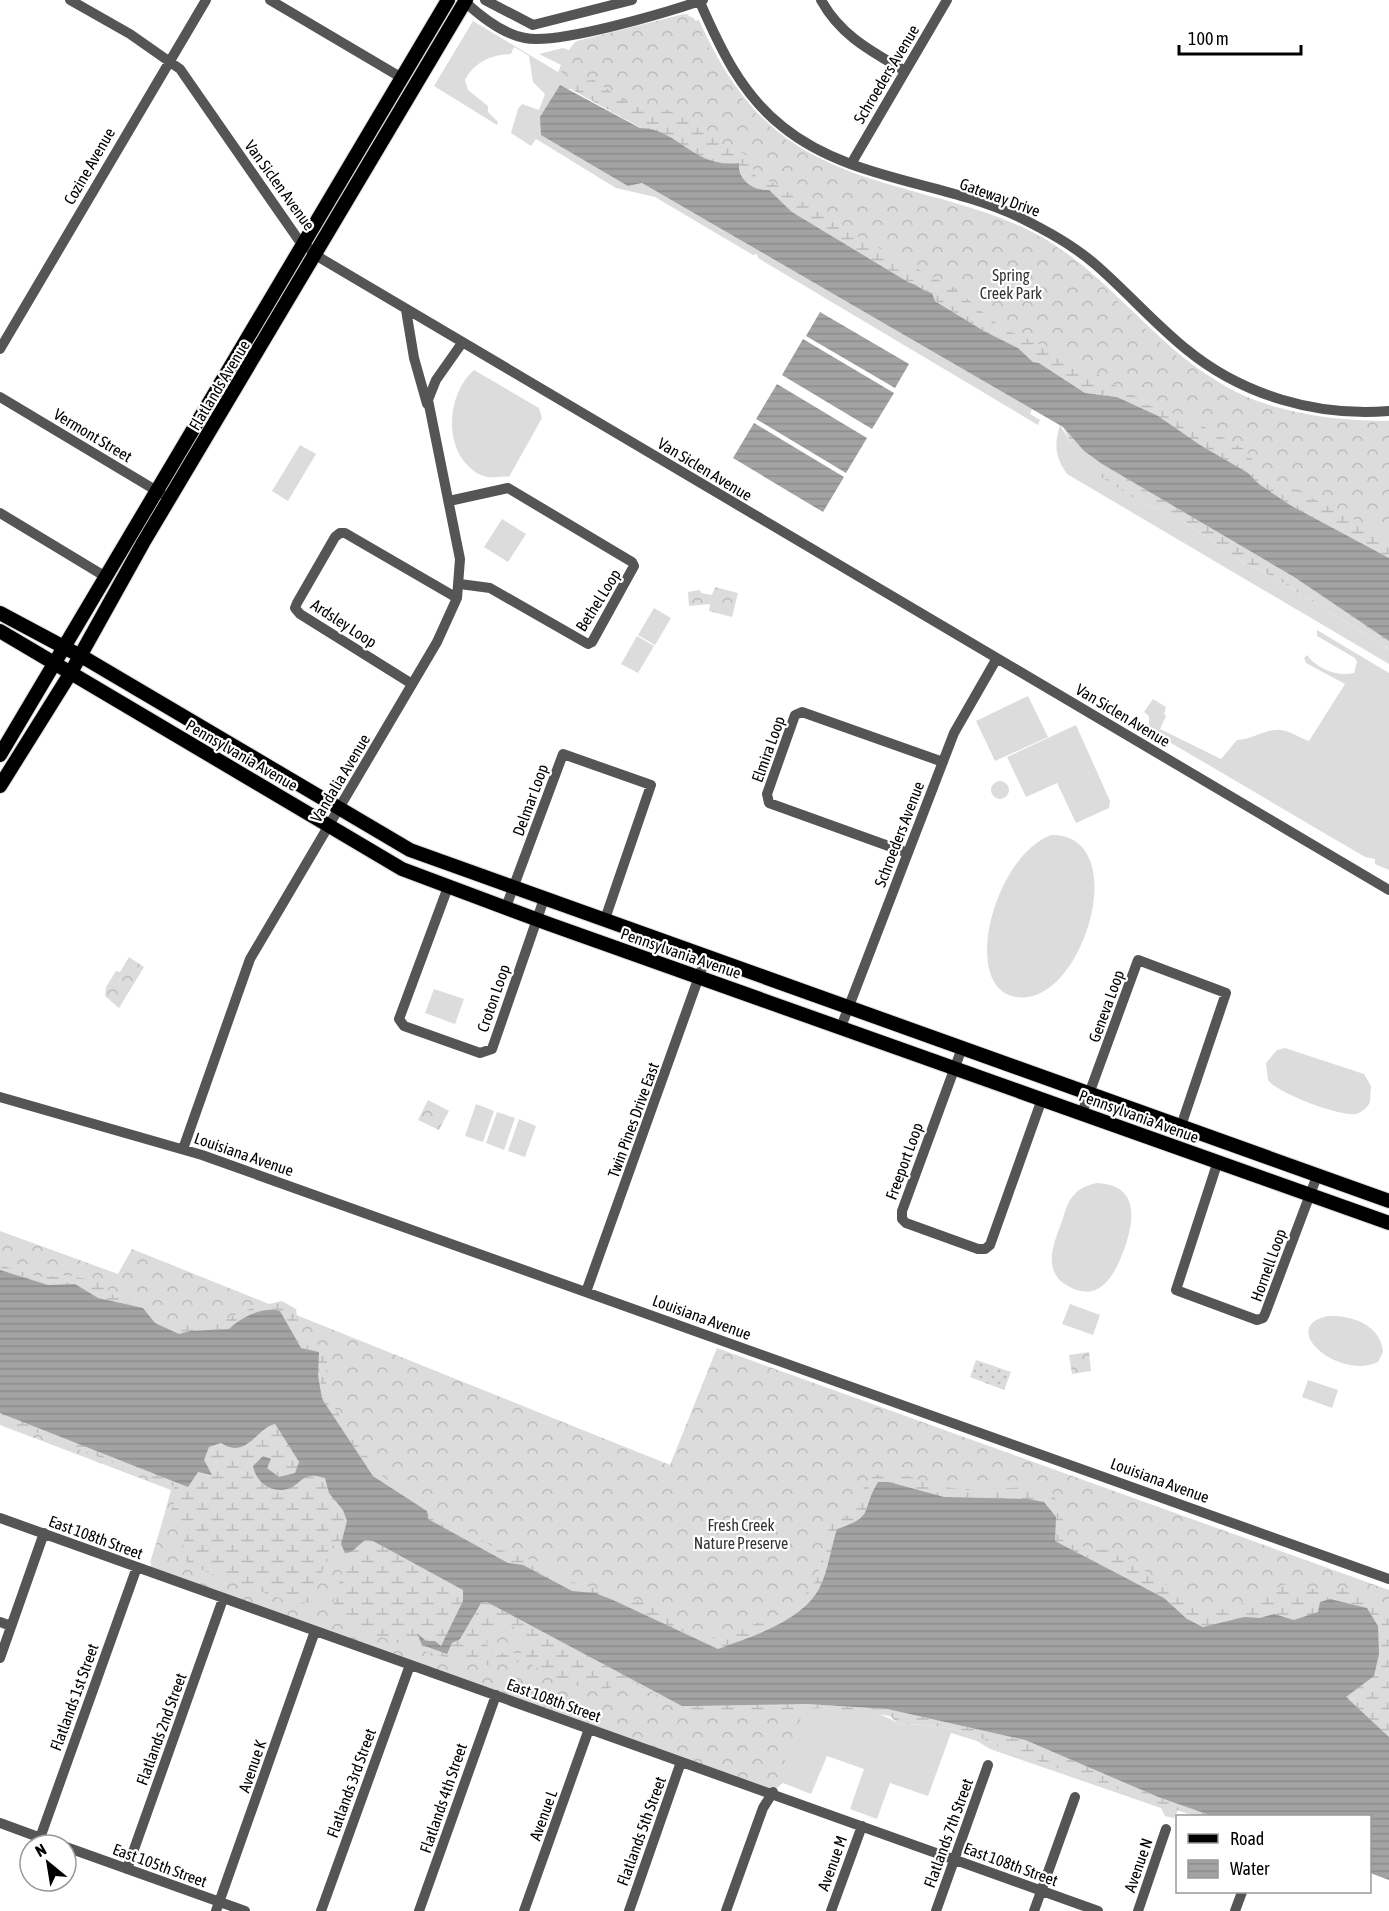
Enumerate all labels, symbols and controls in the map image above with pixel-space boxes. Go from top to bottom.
scale bar [1179,18,1300,56]
street label: Schroeders Avenue [850,22,922,126]
text: 100 m [1188,28,1229,49]
street label: Cozine Avenue [60,124,118,208]
street label: Van Siclen Avenue [241,137,319,233]
street label: Gateway Drive [957,174,1043,221]
park label: Spring Creek Park [980,266,1042,302]
street label: Flatlands Avenue [185,337,253,433]
street label: Vermont Street [51,405,136,466]
street label: Van Siclen Avenue [655,434,755,504]
street label: Bethel Loop [572,566,625,635]
street label: Ardsley Loop [307,595,380,652]
street label: Van Siclen Avenue [1073,680,1173,750]
street label: Elmira Loop [748,713,789,785]
street label: Pennsylvania Avenue [182,716,301,795]
street label: Vandalia Avenue [307,731,373,825]
street label: Delmar Loop [509,762,552,839]
street label: Schroeders Avenue [871,779,927,889]
street label: Pennsylvania Avenue [618,924,744,983]
street label: Croton Loop [473,962,514,1034]
street label: Geneva Loop [1085,967,1128,1045]
street label: Twin Pines Drive East [604,1060,662,1180]
street label: Pennsylvania Avenue [1076,1086,1201,1147]
street label: Freeport Loop [882,1120,927,1202]
street label: Louisiana Avenue [192,1129,296,1179]
street label: Hornell Loop [1247,1226,1290,1304]
street label: Louisiana Avenue [650,1291,754,1343]
street label: Louisiana Avenue [1108,1454,1212,1506]
street label: East 108th Street [46,1512,146,1563]
park label: Fresh Creek Nature Preserve [694,1516,788,1552]
street label: Flatlands 1st Street [46,1641,102,1753]
street label: Flatlands 2nd Street [132,1670,190,1787]
street label: East 108th Street [504,1675,604,1726]
street label: Flatlands 3rd Street [323,1726,379,1840]
street label: Avenue K [235,1737,269,1795]
street label: Flatlands 4th Street [416,1740,470,1855]
street label: Flatlands 5th Street [613,1774,669,1888]
street label: Flatlands 7th Street [920,1776,976,1890]
street label: Avenue L [526,1786,561,1843]
legend [1176,1815,1371,1893]
text: Road [1230,1828,1264,1849]
north arrow [18,1833,78,1893]
street label: Avenue M [814,1833,850,1893]
street label: Avenue N [1120,1836,1156,1894]
street label: East 108th Street [961,1839,1061,1890]
text: N [32,1840,49,1860]
street label: East 105th Street [110,1840,210,1891]
text: Water [1230,1858,1270,1879]

